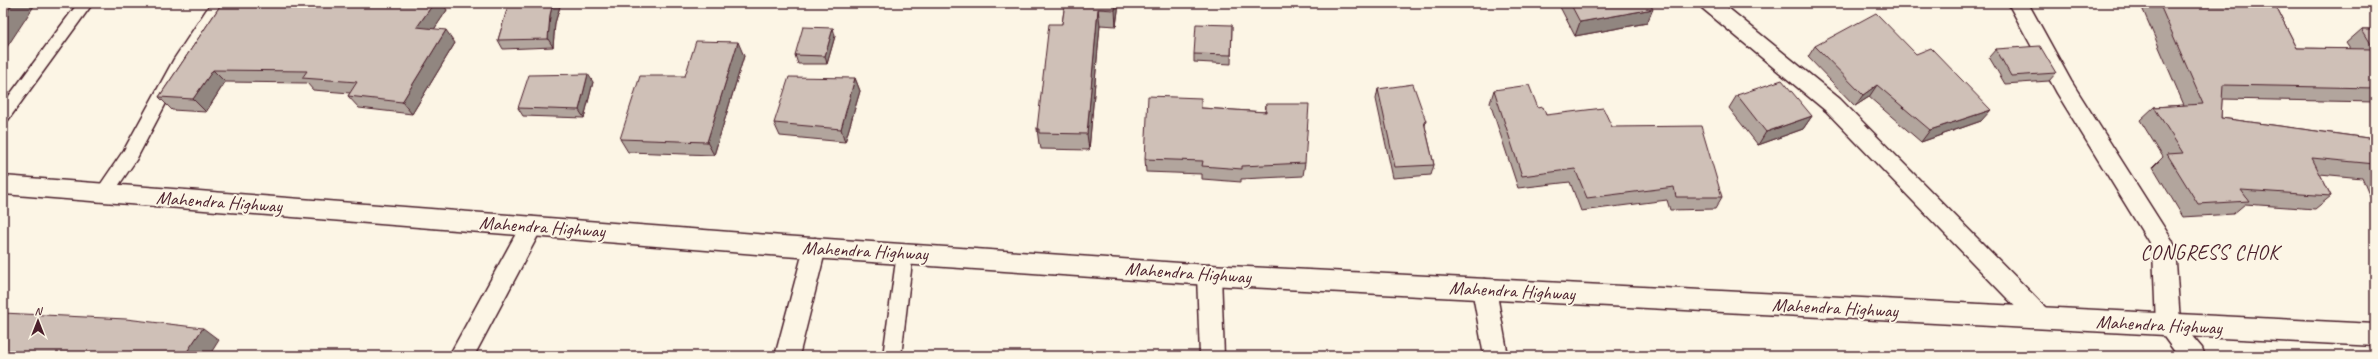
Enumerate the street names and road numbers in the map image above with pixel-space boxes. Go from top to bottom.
street label: Mahendra Highway [155,186,284,218]
street label: Mahendra Highway [478,211,607,243]
street label: Mahendra Highway [801,236,930,266]
street label: Mahendra Highway [1124,257,1253,289]
street label: Mahendra Highway [1448,276,1577,306]
street label: Mahendra Highway [1771,293,1900,323]
street label: Mahendra Highway [2095,310,2224,340]

